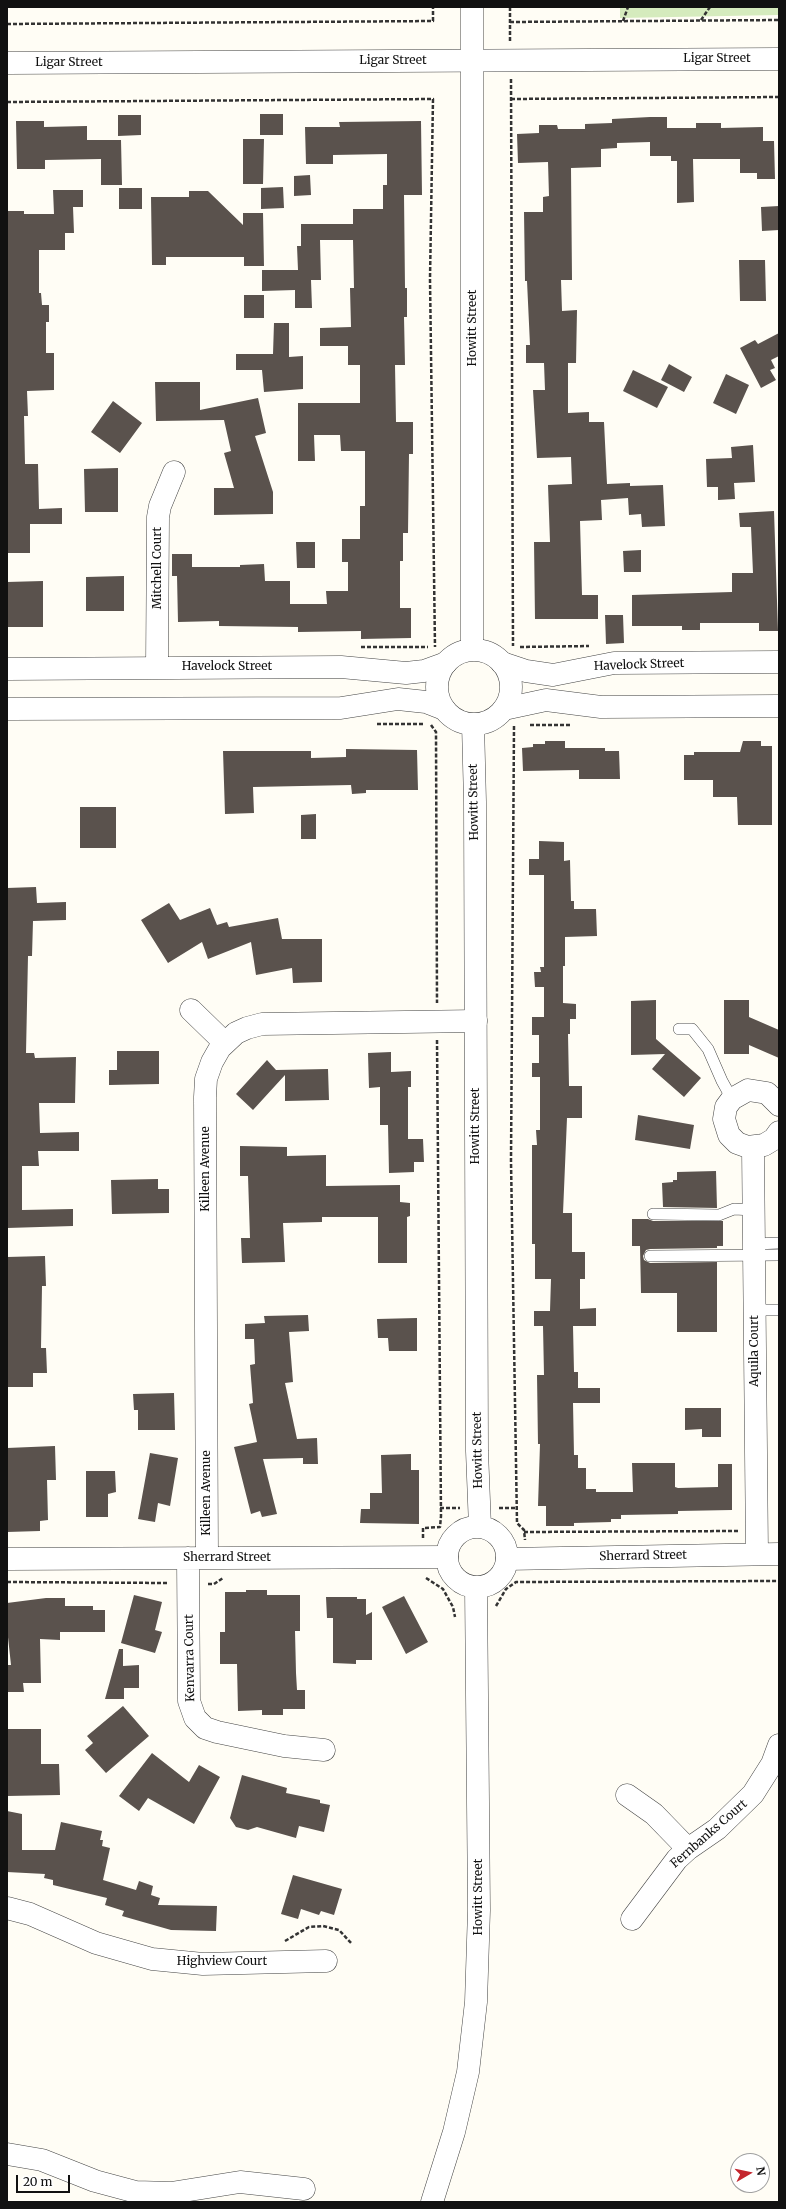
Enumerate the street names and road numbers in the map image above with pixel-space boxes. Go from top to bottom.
street label: Ligar Street [683,52,751,66]
street label: Ligar Street [359,54,427,68]
street label: Ligar Street [35,56,103,70]
street label: Howitt Street [466,290,480,366]
street label: Mitchell Court [151,527,165,609]
street label: Havelock Street [594,656,684,674]
street label: Havelock Street [182,660,272,674]
street label: Howitt Street [466,763,482,841]
street label: Howitt Street [469,1088,483,1164]
street label: Killeen Avenue [199,1126,213,1212]
street label: Aquila Court [748,1315,762,1387]
street label: Howitt Street [470,1411,486,1489]
street label: Killeen Avenue [200,1450,214,1536]
street label: Sherrard Street [599,1548,687,1564]
street label: Sherrard Street [183,1551,271,1565]
street label: Kenvarra Court [182,1614,198,1702]
street label: Fernbanks Court [668,1797,750,1871]
street label: Howitt Street [472,1859,486,1935]
street label: Highview Court [177,1955,267,1969]

